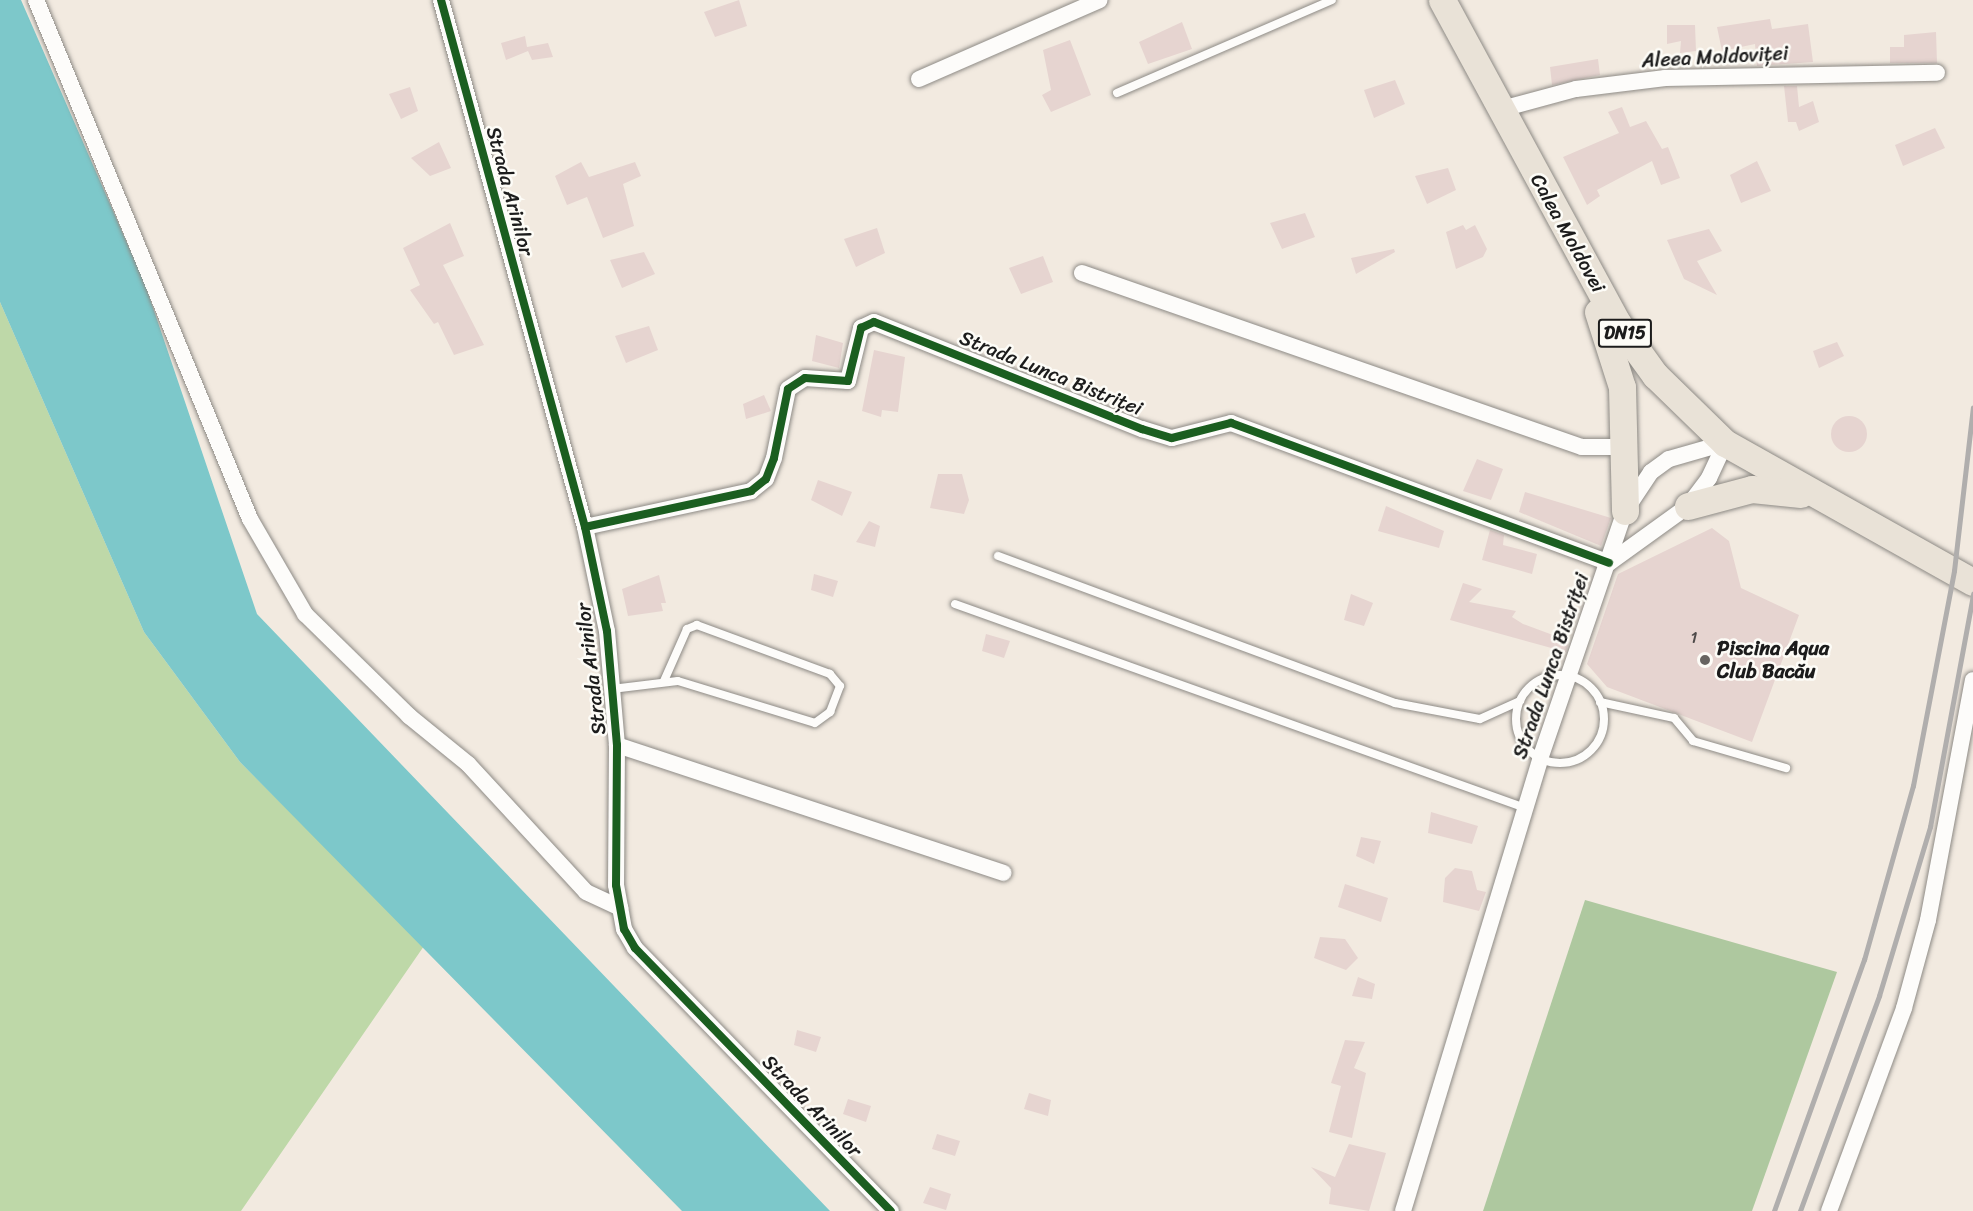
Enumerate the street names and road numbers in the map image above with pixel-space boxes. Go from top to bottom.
street label: Aleea Moldoviței [1641,41,1789,73]
street label: Strada Arinilor [481,124,539,258]
street label: Calea Moldovei [1526,170,1610,296]
road number: DN15 [1596,318,1654,348]
street label: Strada Lunca Bistriței [956,325,1146,421]
street label: Strada Lunca Bistriței [1508,570,1594,762]
street label: Strada Arinilor [571,602,611,736]
street label: Strada Arinilor [757,1050,867,1162]

